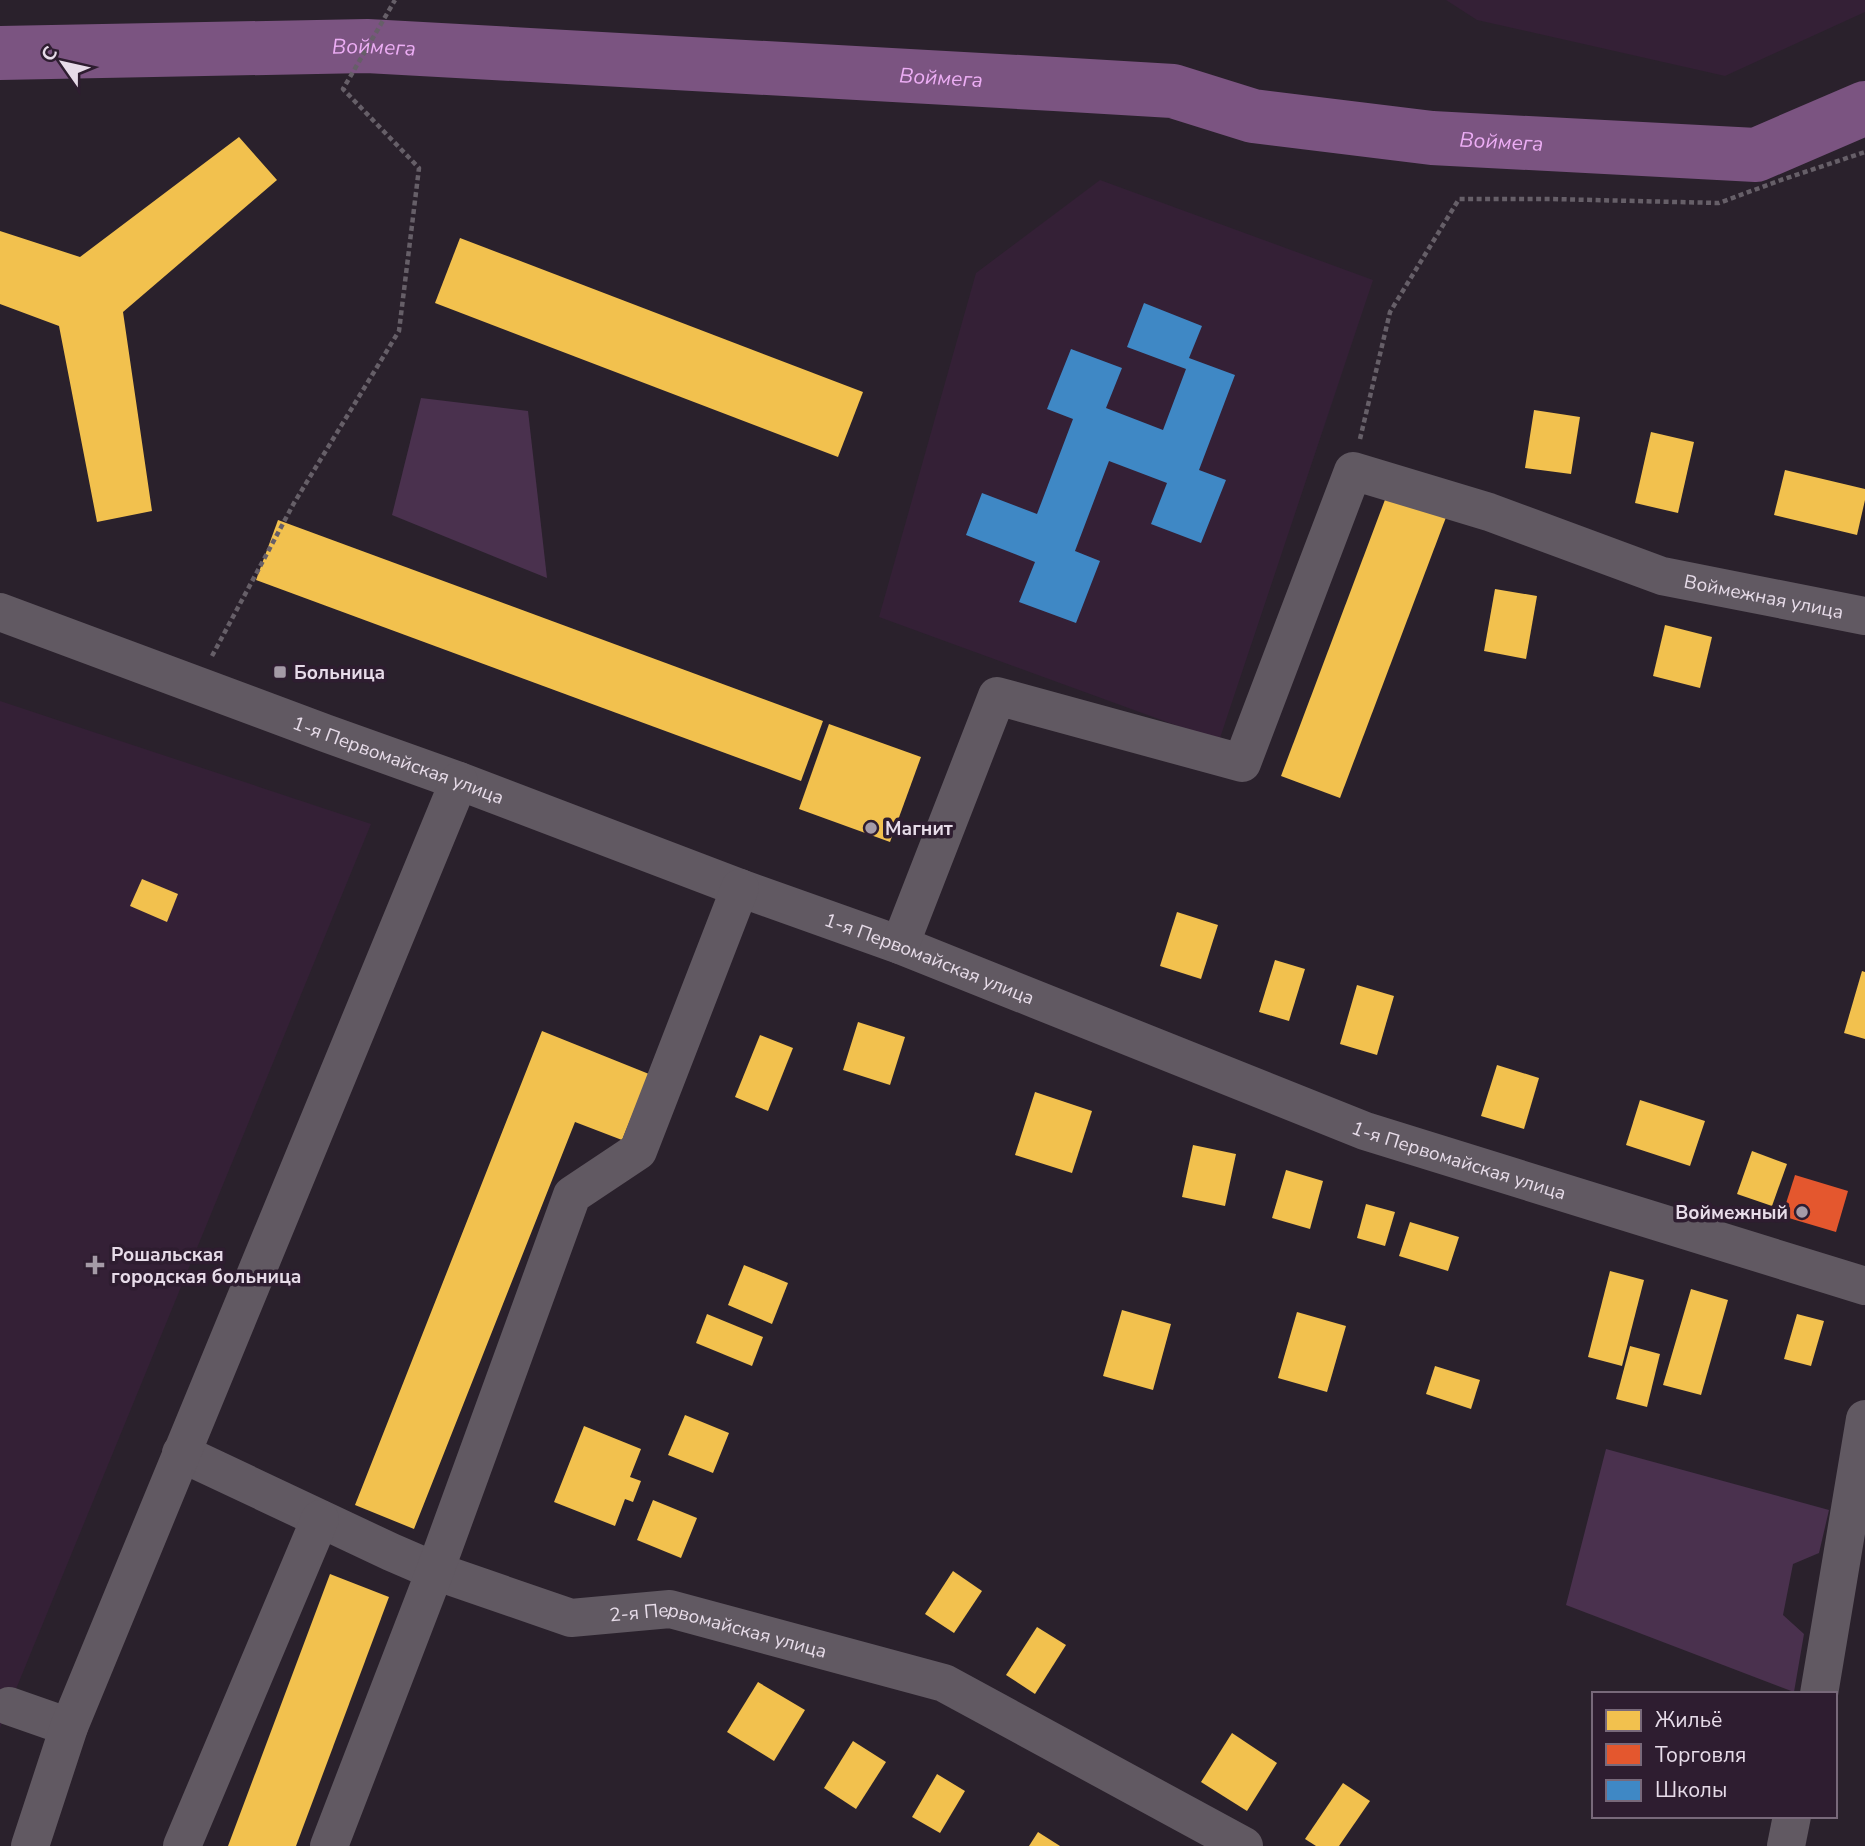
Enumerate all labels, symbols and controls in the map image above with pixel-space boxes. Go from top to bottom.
north arrow [28,28,98,98]
water label: Воймега [332,32,417,63]
text: С [35,41,64,67]
water label: Воймега [898,61,984,94]
water label: Воймега [1459,125,1544,158]
street label: Воймежная улица [1682,569,1846,625]
place label: Больница [294,660,385,686]
marker: Больница [272,664,288,680]
street label: 1-я Первомайская улица [289,710,508,811]
place label: Магнит [885,816,953,842]
marker: Магнит [863,820,879,836]
street label: 1-я Первомайская улица [821,907,1038,1011]
street label: 1-я Первомайская улица [1348,1115,1569,1207]
place label: Воймежный [1675,1200,1788,1226]
marker: Воймежный [1794,1204,1810,1220]
place label: Рошальская городская больница [111,1242,301,1290]
marker: Рошальская городская больница [85,1255,105,1275]
street label: 2-я Первомайская улица [608,1597,830,1665]
legend [1592,1692,1837,1818]
text: Жильё [1655,1706,1722,1734]
text: Торговля [1655,1741,1746,1769]
text: Школы [1655,1776,1727,1804]

